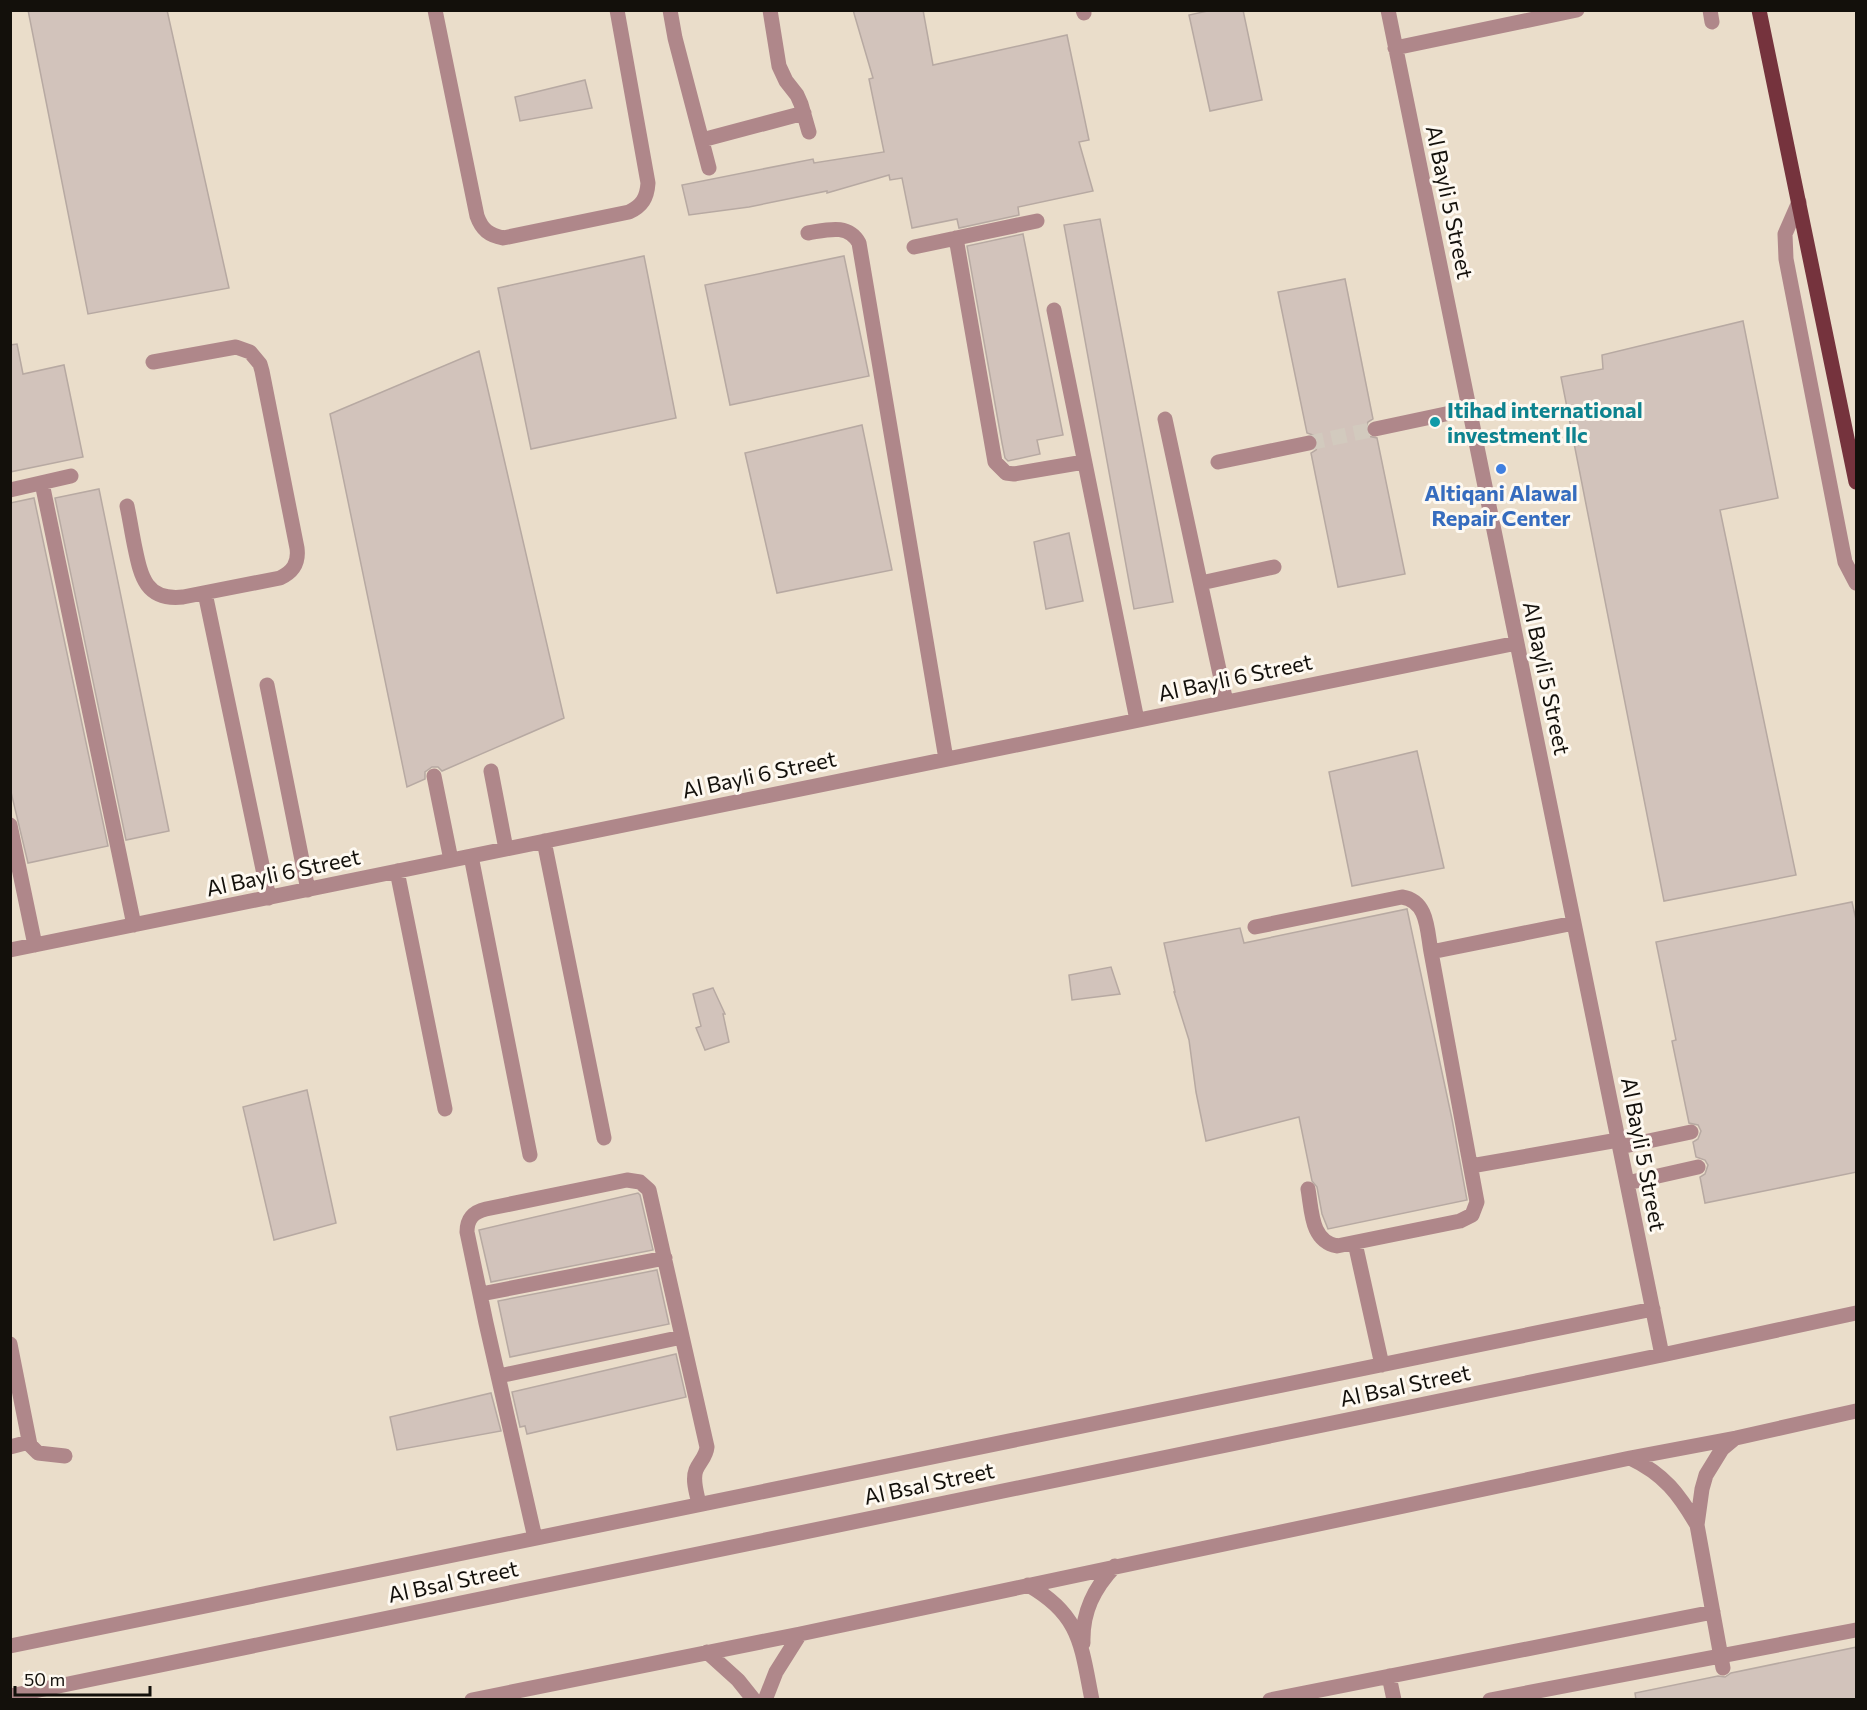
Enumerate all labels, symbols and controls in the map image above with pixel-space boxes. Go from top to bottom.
street label: Al Bayli 5 Street [1421,123,1479,281]
place label: Itihad international investment llc [1447,396,1643,448]
marker: Itihad international investment llc [1428,415,1442,429]
marker: Altiqani Alawal Repair Center [1494,462,1508,476]
place label: Altiqani Alawal Repair Center [1424,479,1578,531]
street label: Al Bayli 5 Street [1518,599,1576,757]
street label: Al Bayli 6 Street [1155,647,1315,707]
street label: Al Bayli 6 Street [679,744,839,804]
street label: Al Bayli 6 Street [203,842,363,902]
street label: Al Bayli 5 Street [1616,1075,1672,1233]
street label: Al Bsal Street [1337,1358,1473,1412]
street label: Al Bsal Street [861,1456,997,1510]
street label: Al Bsal Street [385,1554,521,1608]
scale bar [15,1659,150,1697]
text: 50 m [24,1668,65,1690]

